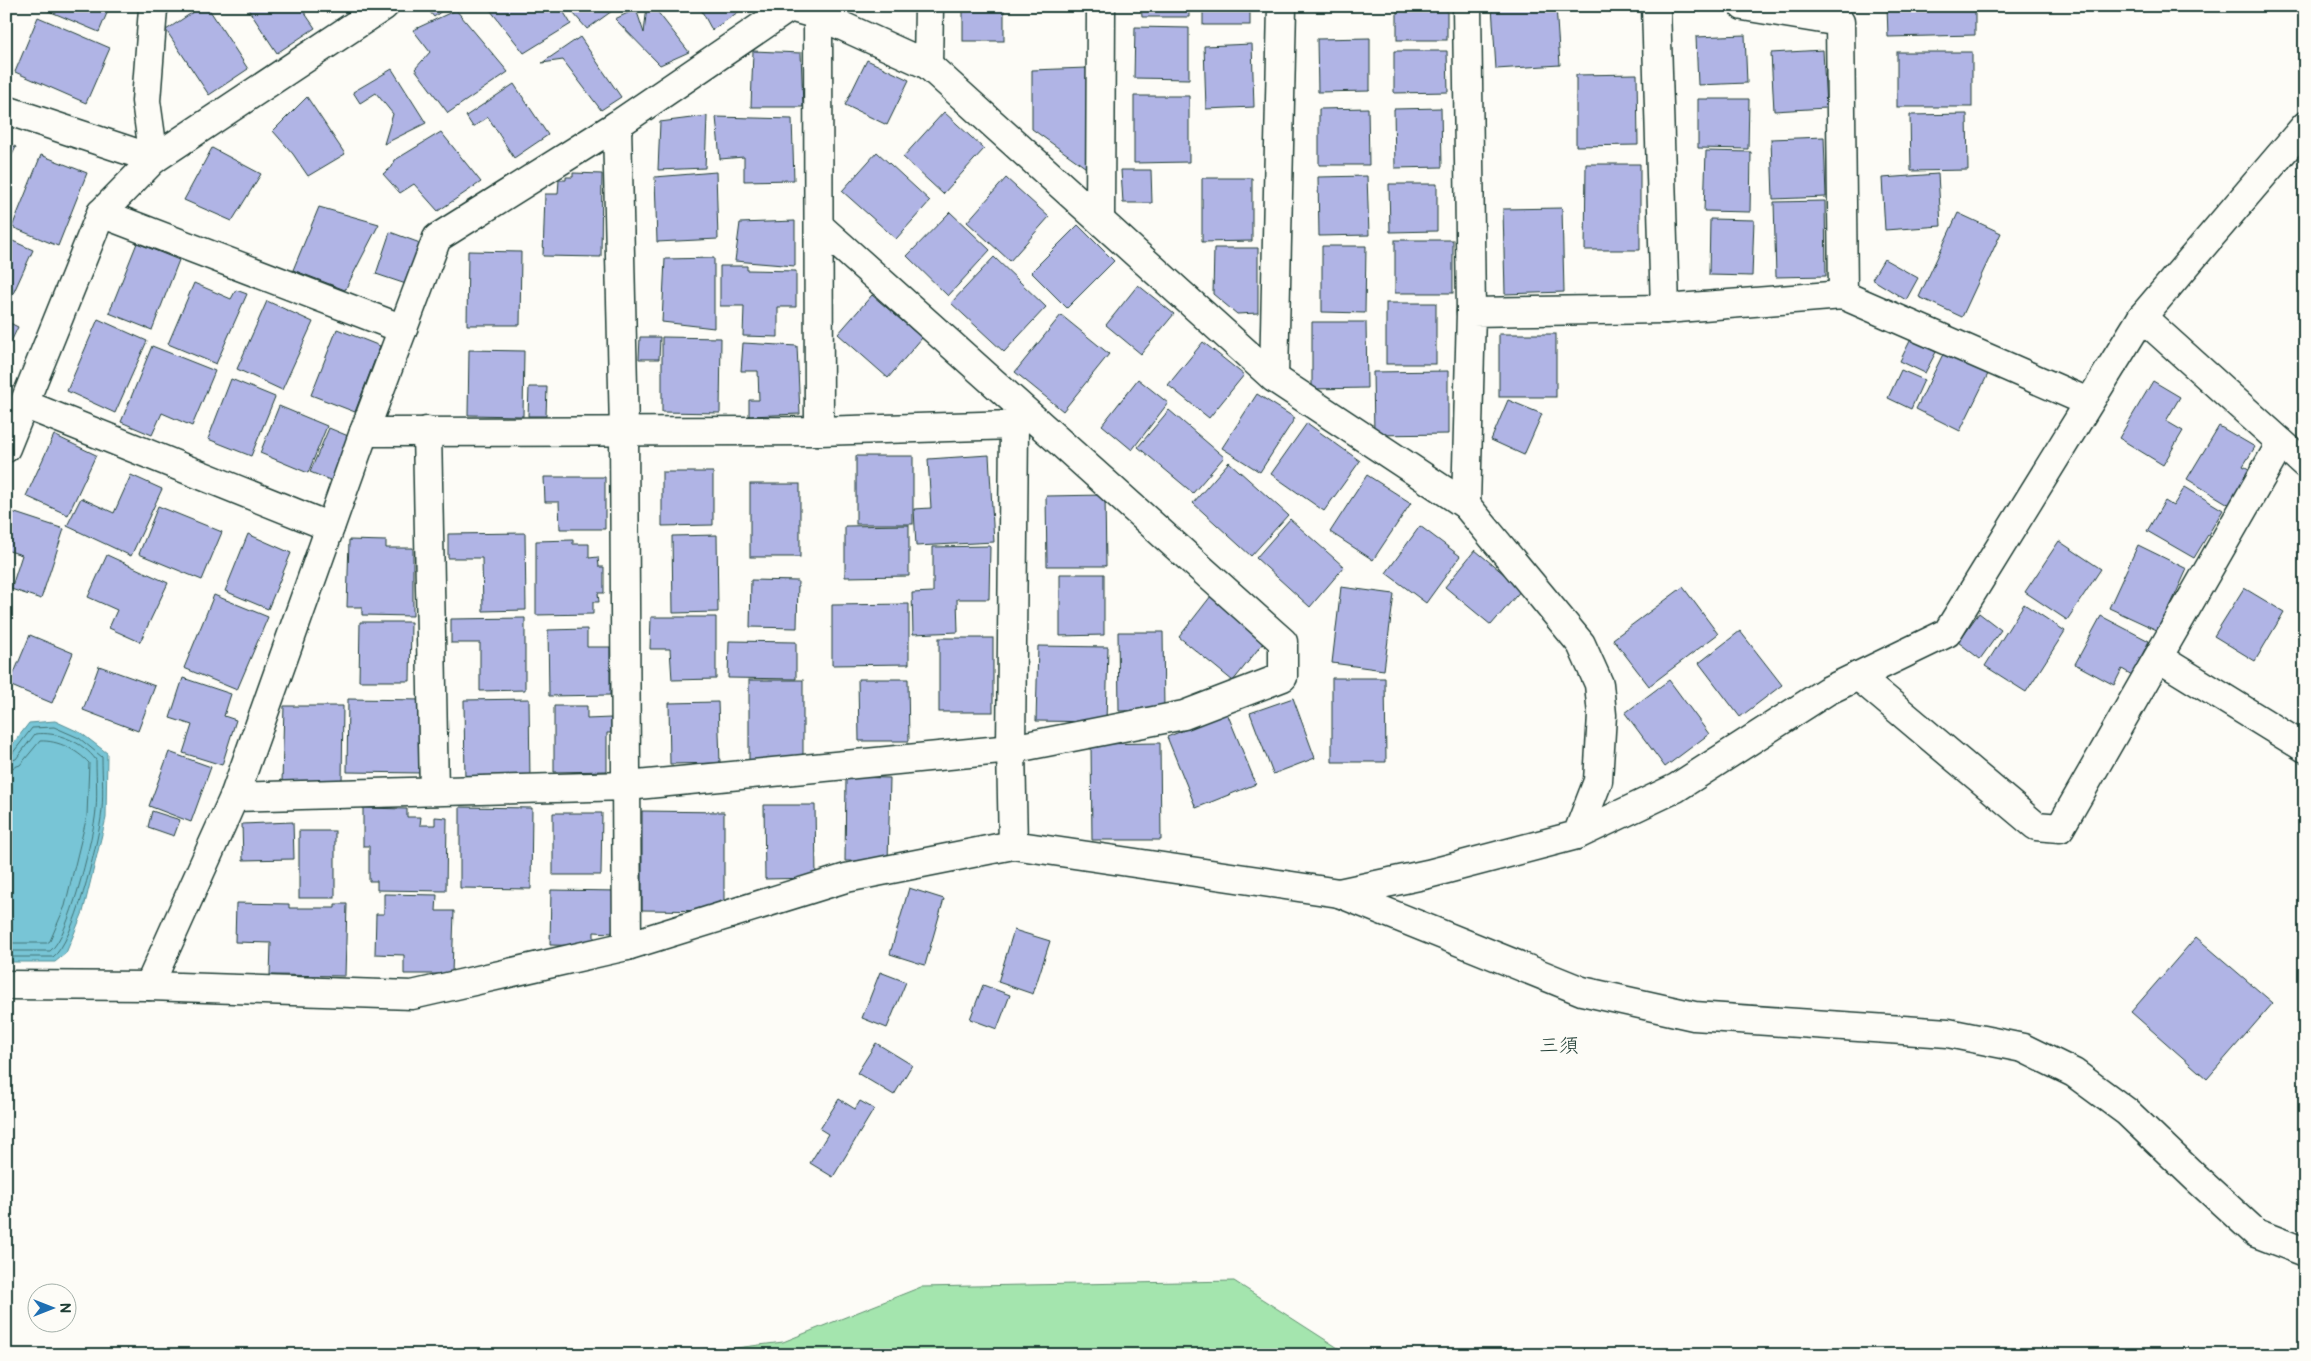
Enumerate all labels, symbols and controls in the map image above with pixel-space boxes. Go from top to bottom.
district label: 三須 [1539,1034,1579,1058]
north arrow [28,1284,78,1334]
text: N [56,1303,73,1313]

